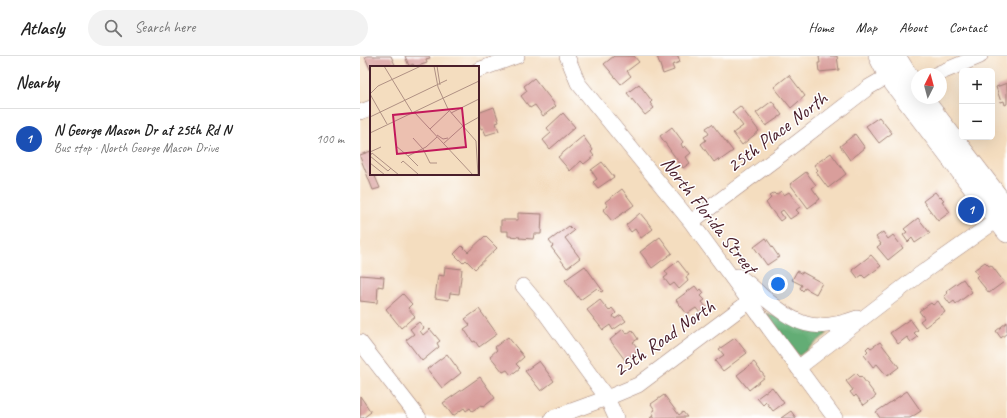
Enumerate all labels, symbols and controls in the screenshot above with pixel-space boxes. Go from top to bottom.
search box [88,10,368,46]
text: Atlasly [20,16,64,40]
icon: search [102,17,124,39]
text: Search here [134,18,195,37]
text: Home [808,19,834,36]
text: Map [856,19,877,36]
text: About [899,19,927,36]
text: Contact [949,19,987,36]
inset map [370,66,479,175]
north arrow [911,68,947,104]
map controls [959,68,995,140]
button: + [959,68,995,104]
text: Nearby [16,72,59,93]
street label: 25th Place North [722,85,834,178]
button: − [959,104,995,140]
text: N George Mason Dr at 25th Rd N [54,121,231,140]
text: 1 [26,131,32,147]
text: 100 m [316,131,344,147]
text: Bus stop · North George Mason Drive [54,140,218,156]
street label: North Florida Street [655,151,765,281]
pin: 1 [958,195,984,225]
your location [768,274,788,294]
street label: 25th Road North [608,293,720,382]

